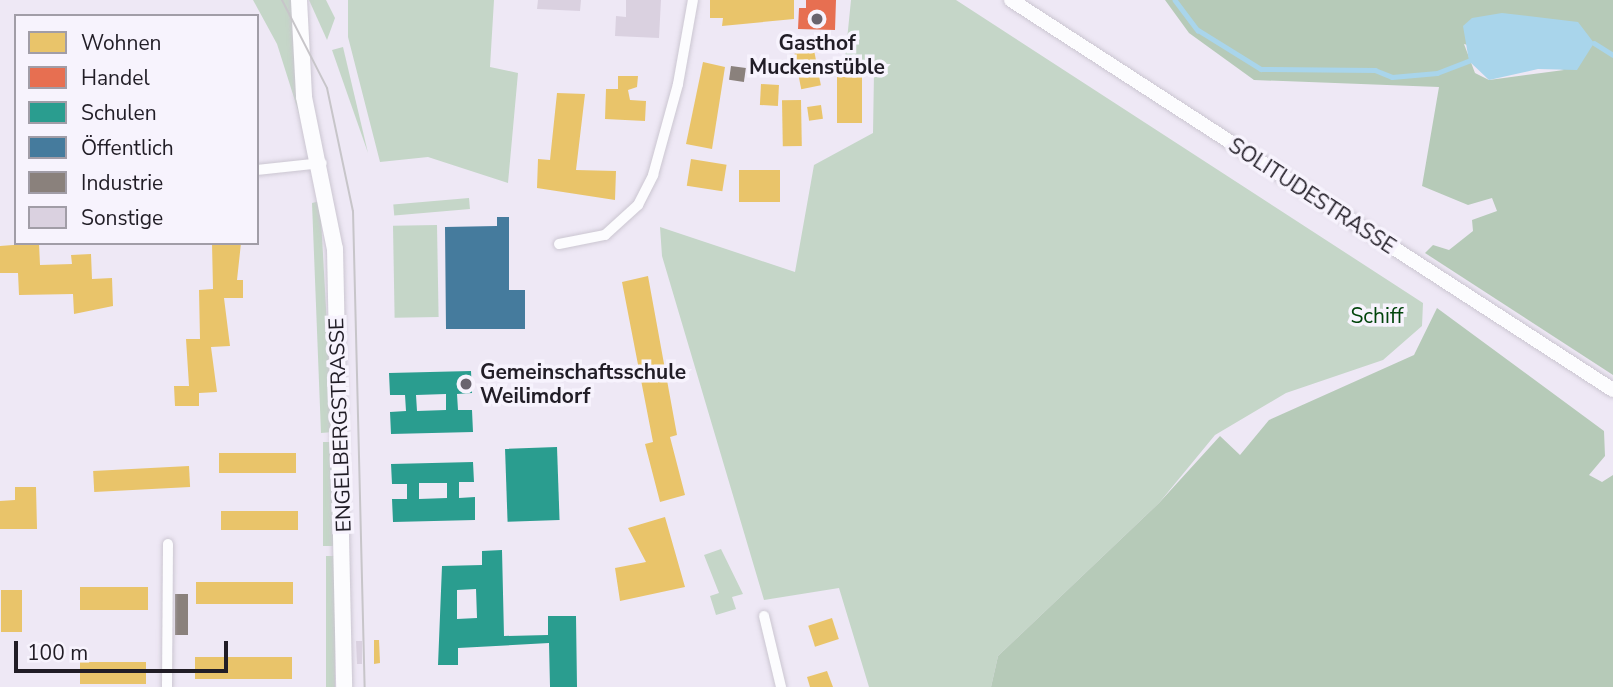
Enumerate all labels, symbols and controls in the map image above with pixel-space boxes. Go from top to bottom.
marker: Gasthof Muckenstüble [809,11,825,27]
legend [14,14,259,245]
text: Wohnen [81,29,162,57]
place label: Gasthof Muckenstüble [749,30,885,80]
text: Handel [81,64,150,92]
text: Schulen [81,99,157,127]
street label: SOLITUDESTRASSE [1224,133,1400,259]
text: Öffentlich [81,134,174,162]
text: Industrie [81,169,163,197]
text: Sonstige [81,204,163,232]
park label: Schiff [1350,303,1404,329]
street label: ENGELBERGSTRASSE [324,317,356,533]
place label: Gemeinschaftsschule Weilimdorf [480,359,686,409]
marker: Gemeinschaftsschule Weilimdorf [458,376,474,392]
scale bar [18,628,231,672]
text: 100 m [27,639,88,667]

